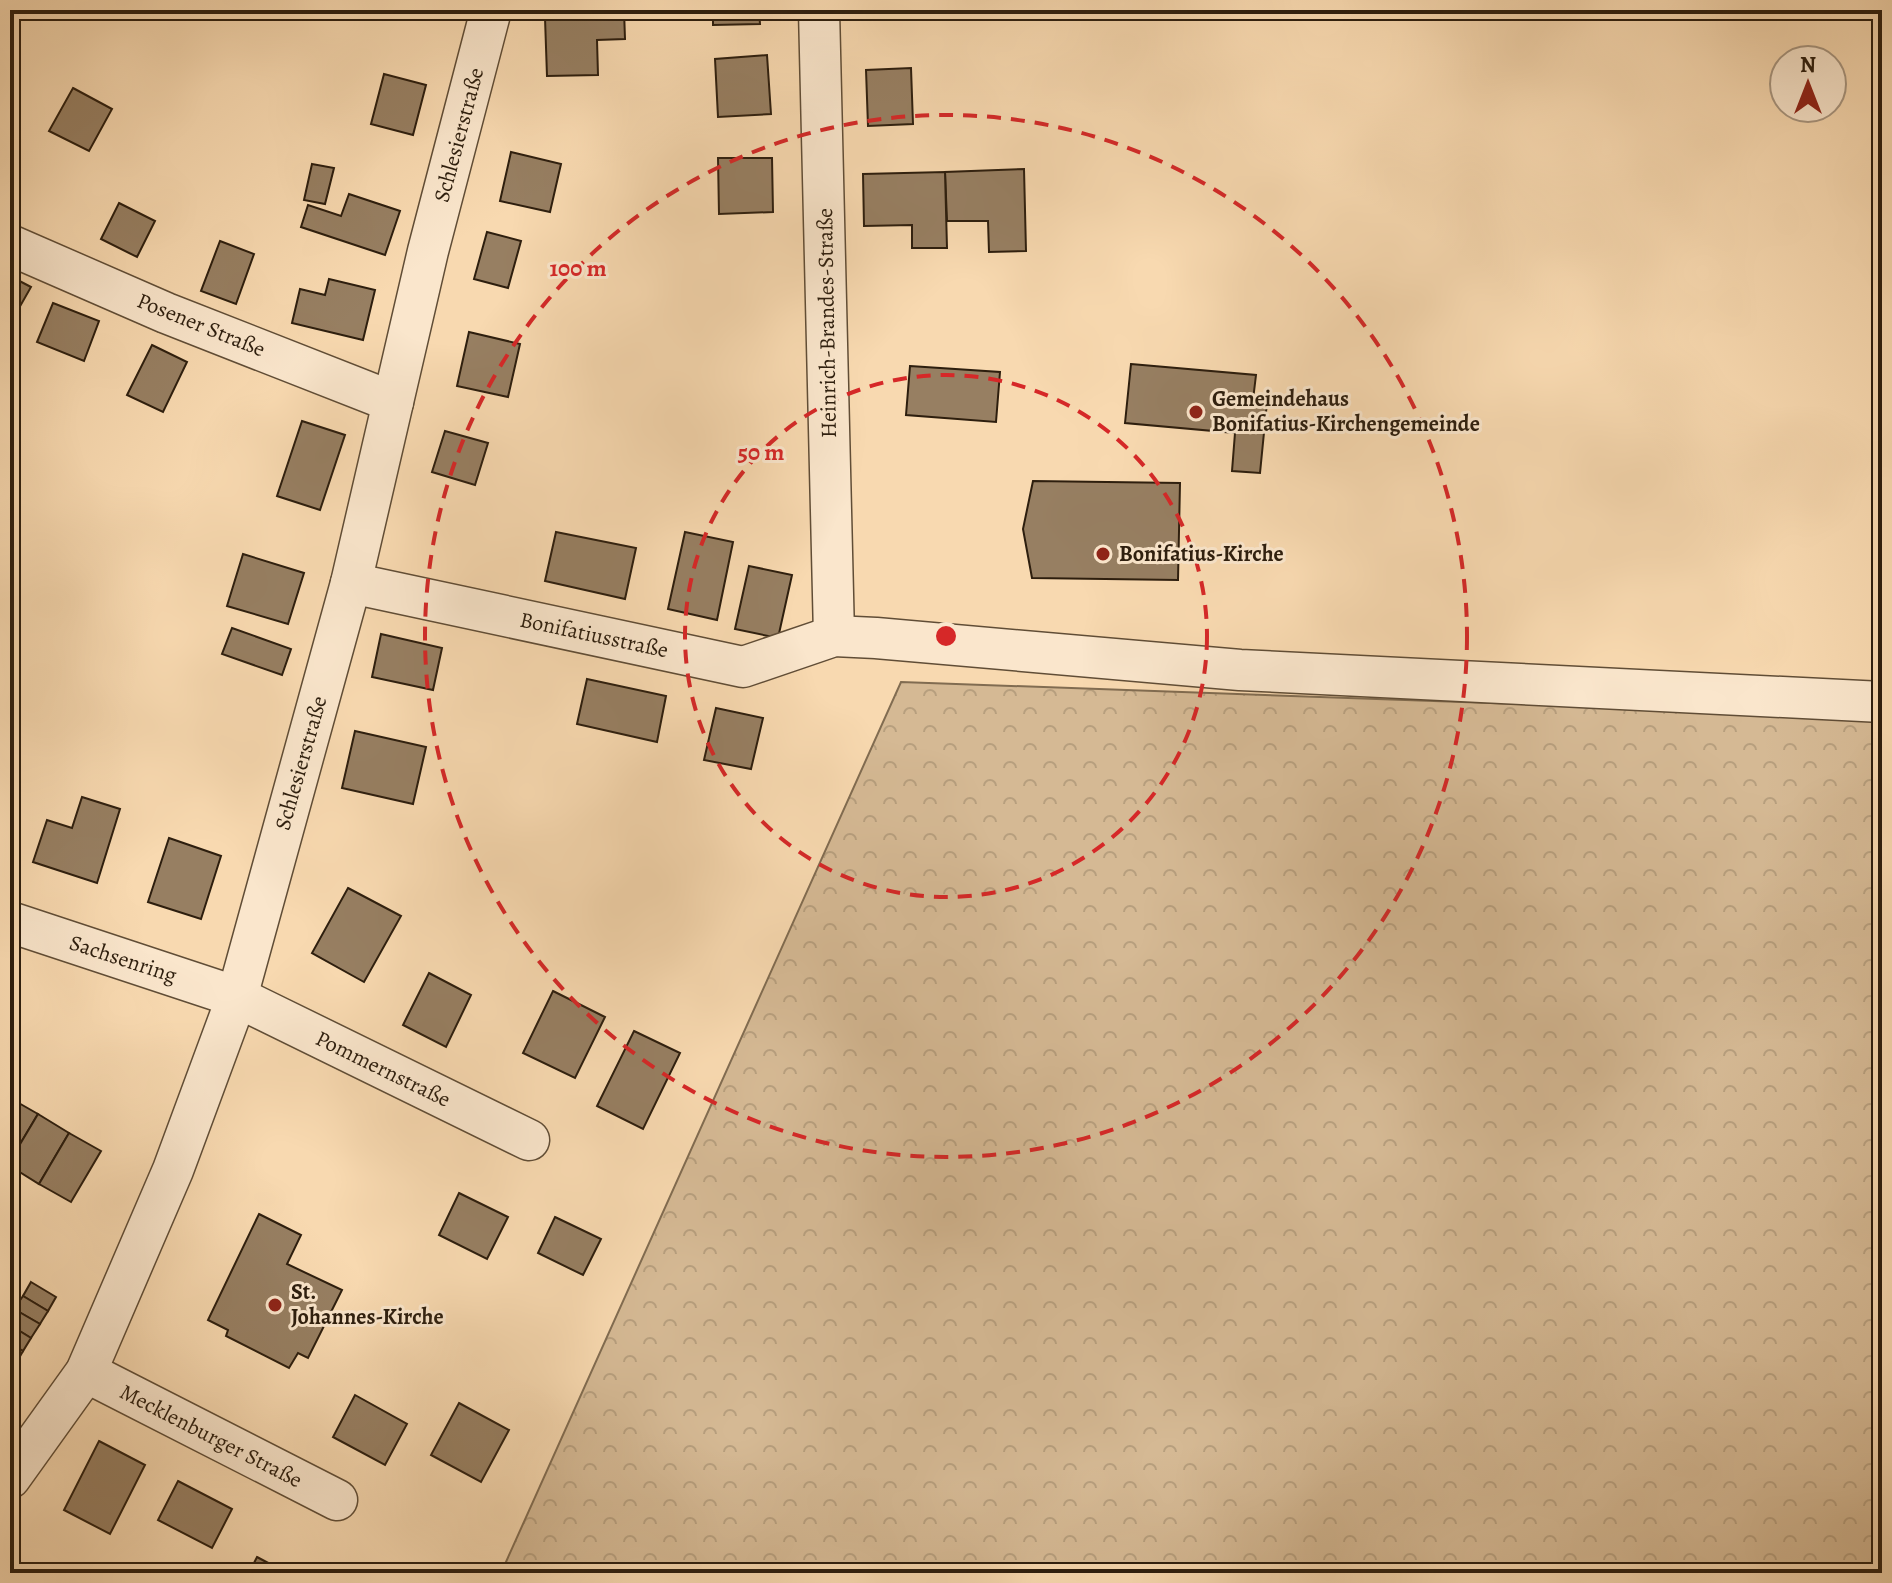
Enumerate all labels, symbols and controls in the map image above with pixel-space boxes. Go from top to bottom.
north arrow [1768,44,1848,124]
text: N [1800,50,1816,80]
street label: Schlesierstraße [427,64,491,206]
street label: Heinrich-Brandes-Straße [810,208,844,438]
text: 100 m [549,252,607,284]
street label: Posener Straße [132,286,270,364]
place label: Gemeindehaus Bonifatius-Kirchengemeinde [1212,384,1480,439]
marker: Gemeindehaus Bonifatius-Kirchengemeinde [1187,403,1205,421]
text: 50 m [738,436,784,468]
place label: Bonifatius-Kirche [1119,539,1284,569]
marker: Bonifatius-Kirche [1094,545,1112,563]
street label: Bonifatiusstraße [517,605,671,665]
centre of rings [932,622,960,650]
street label: Schlesierstraße [268,692,334,834]
street label: Sachsenring [66,928,180,990]
street label: Pommernstraße [311,1023,455,1115]
place label: St. Johannes-Kirche [291,1277,444,1332]
marker: St. Johannes-Kirche [266,1296,284,1314]
street label: Mecklenburger Straße [115,1377,307,1495]

